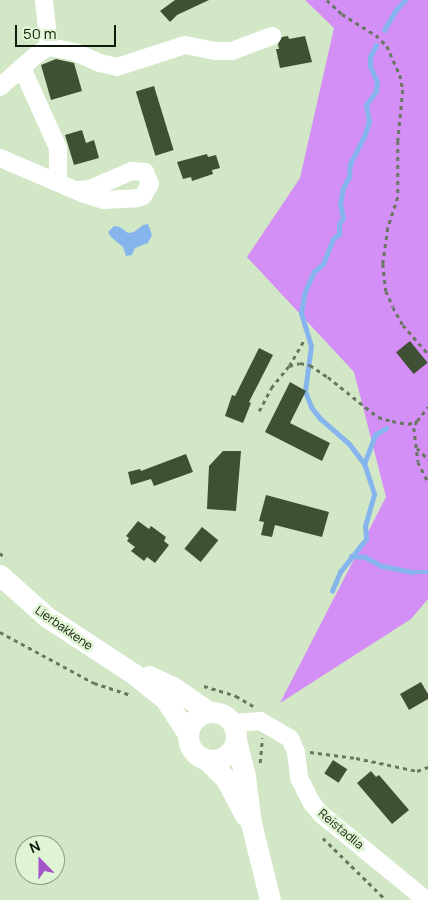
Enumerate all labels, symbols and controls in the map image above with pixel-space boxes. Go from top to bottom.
scale bar [18,15,119,47]
text: 50 m [23,23,57,44]
street label: Lierbakkene [33,603,95,653]
street label: Reistadlia [315,806,367,852]
north arrow [15,835,65,885]
text: N [26,836,43,857]

